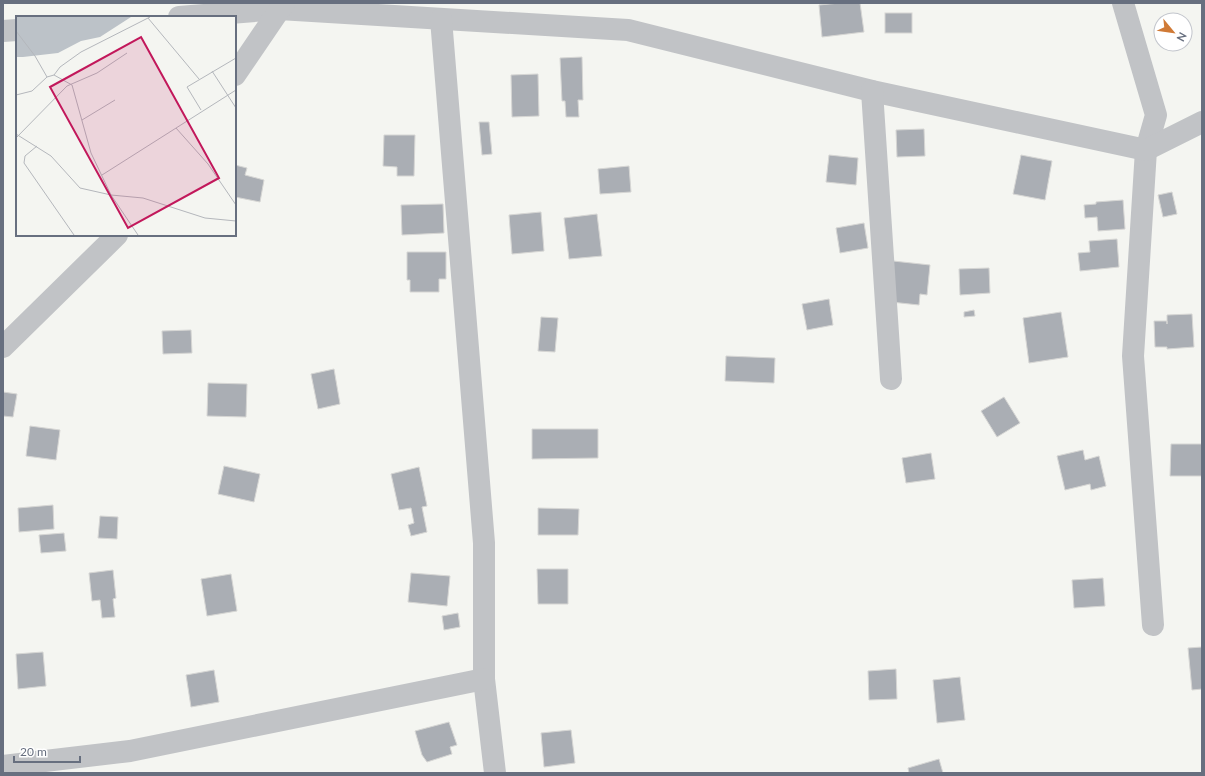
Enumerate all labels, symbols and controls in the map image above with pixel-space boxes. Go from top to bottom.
north arrow [1153,12,1193,52]
inset map [16,16,236,236]
text: N [1174,30,1190,44]
scale bar [14,738,80,764]
text: 20 m [20,744,47,759]

